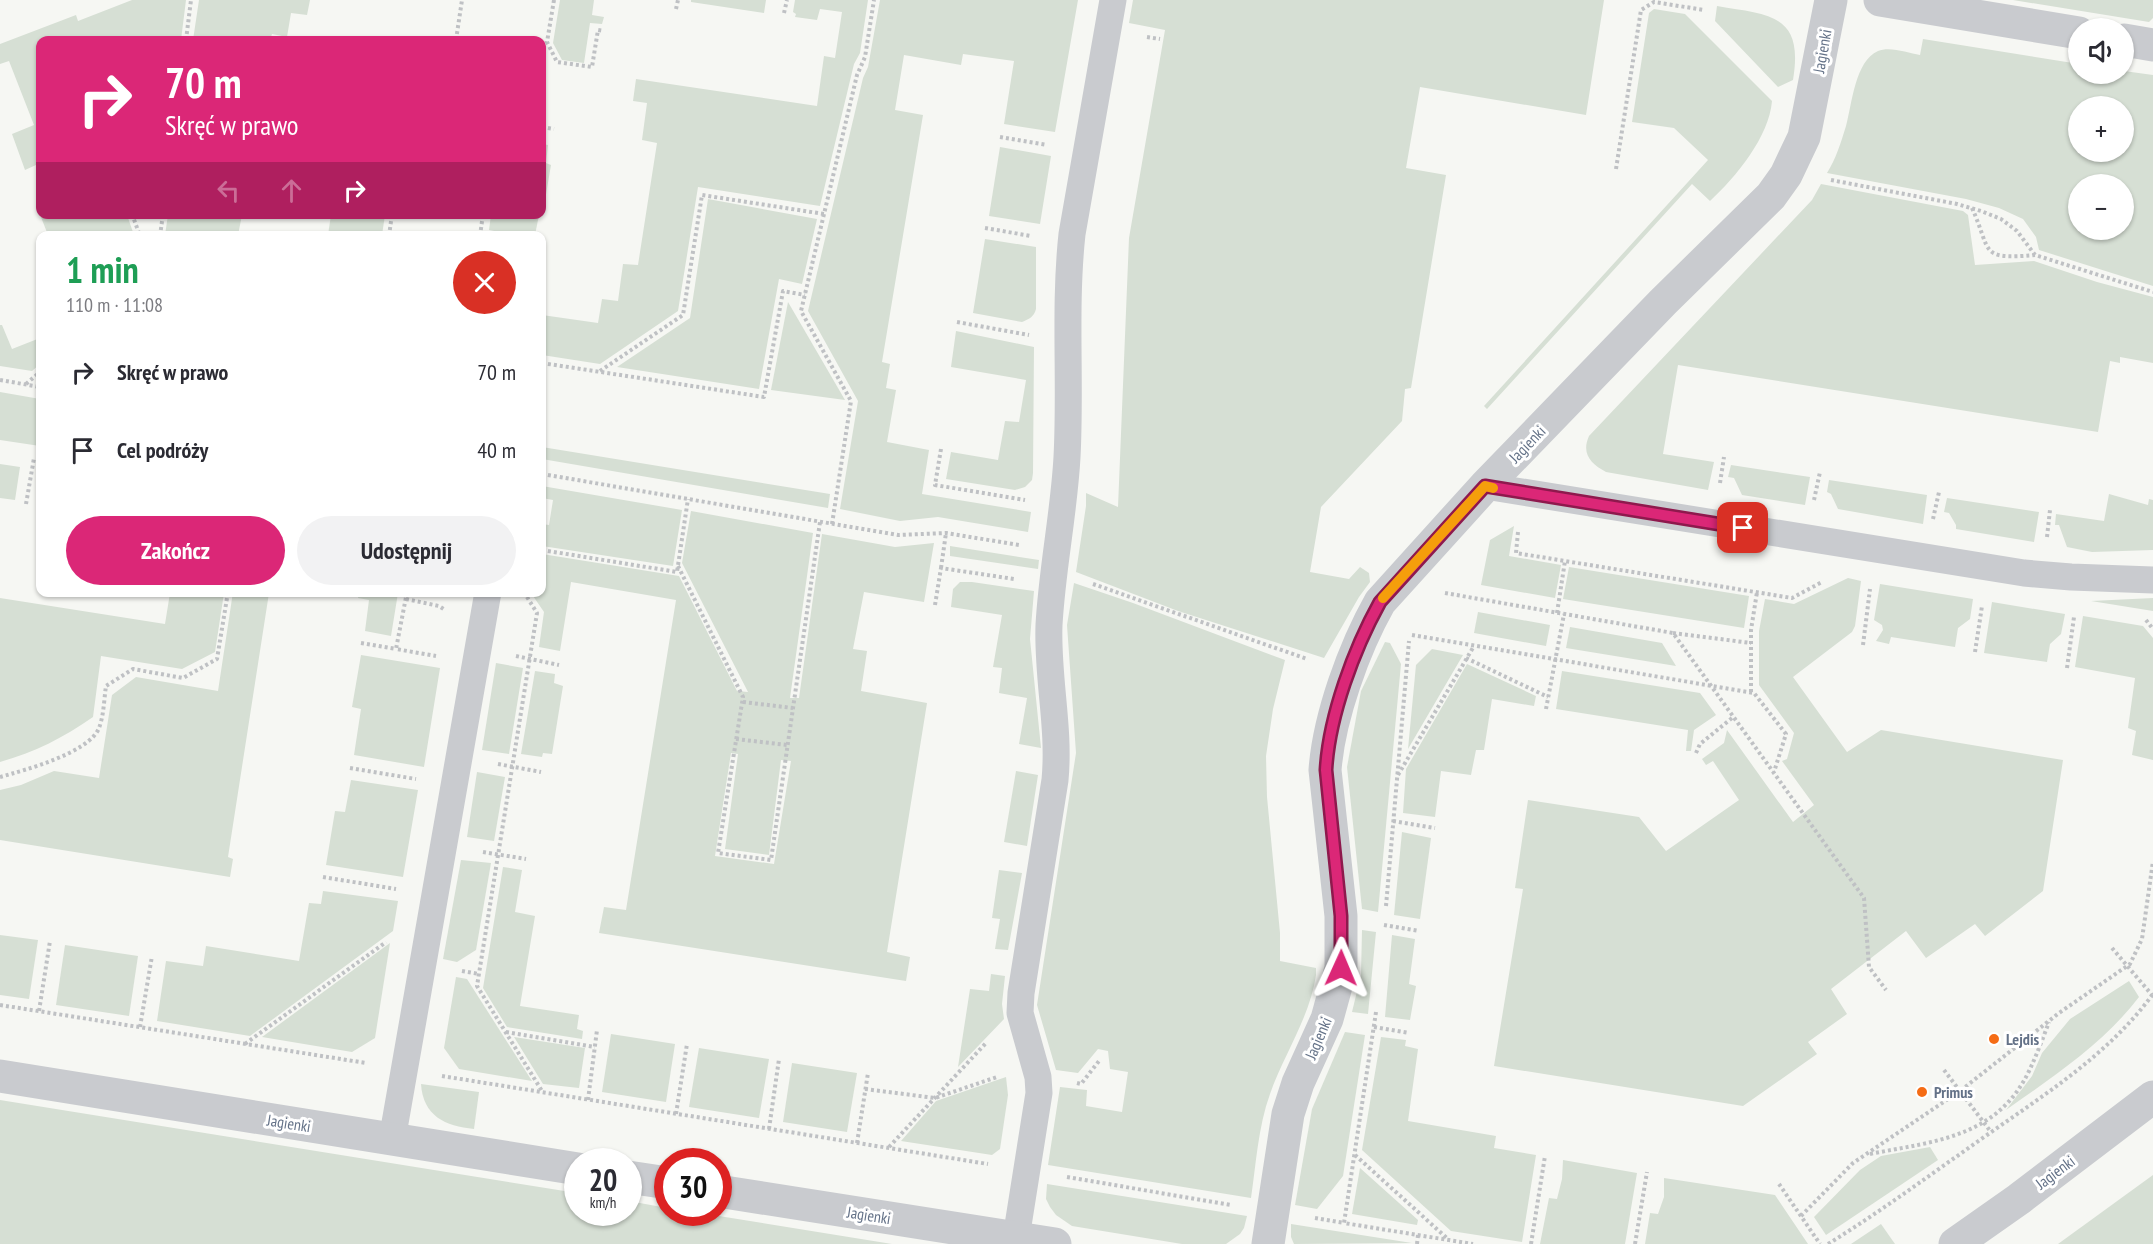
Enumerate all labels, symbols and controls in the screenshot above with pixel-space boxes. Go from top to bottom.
map controls [2068,18,2134,240]
button: sound [2068,18,2134,84]
street label: Jagienki [1808,28,1836,75]
text: 70 m [165,55,242,110]
icon: right [66,60,144,138]
button: + [2068,96,2134,162]
text: Skręć w prawo [165,108,299,142]
icon: left [212,174,245,207]
icon: ahead [275,174,308,207]
icon: right [338,174,371,207]
button: − [2068,174,2134,240]
text: 1 min [66,246,139,293]
button: close [453,251,516,314]
text: 110 m · 11:08 [66,292,163,318]
icon: right [66,356,99,389]
text: Skręć w prawo [117,358,228,386]
text: 70 m [477,358,516,386]
street label: Jagienki [1504,421,1549,467]
icon: arrive [66,434,99,467]
text: Cel podróży [117,436,208,464]
text: 40 m [477,436,516,464]
pin [1717,502,1768,553]
icon: arrive [1726,511,1759,544]
button: Zakończ [66,516,285,585]
button: Udostępnij [297,516,516,585]
position arrow [1309,936,1373,1000]
street label: Jagienki [1300,1014,1336,1063]
place label: Lejdis [2006,1029,2040,1049]
marker: Lejdis [1987,1032,2001,1046]
place label: Primus [1934,1082,1973,1102]
marker: Primus [1915,1085,1929,1099]
street label: Jagienki [265,1110,312,1136]
speed limit sign: 30 [654,1148,732,1226]
street label: Jagienki [2031,1151,2079,1194]
text: 20 [589,1160,617,1199]
text: km/h [590,1193,616,1212]
street label: Jagienki [845,1202,892,1228]

